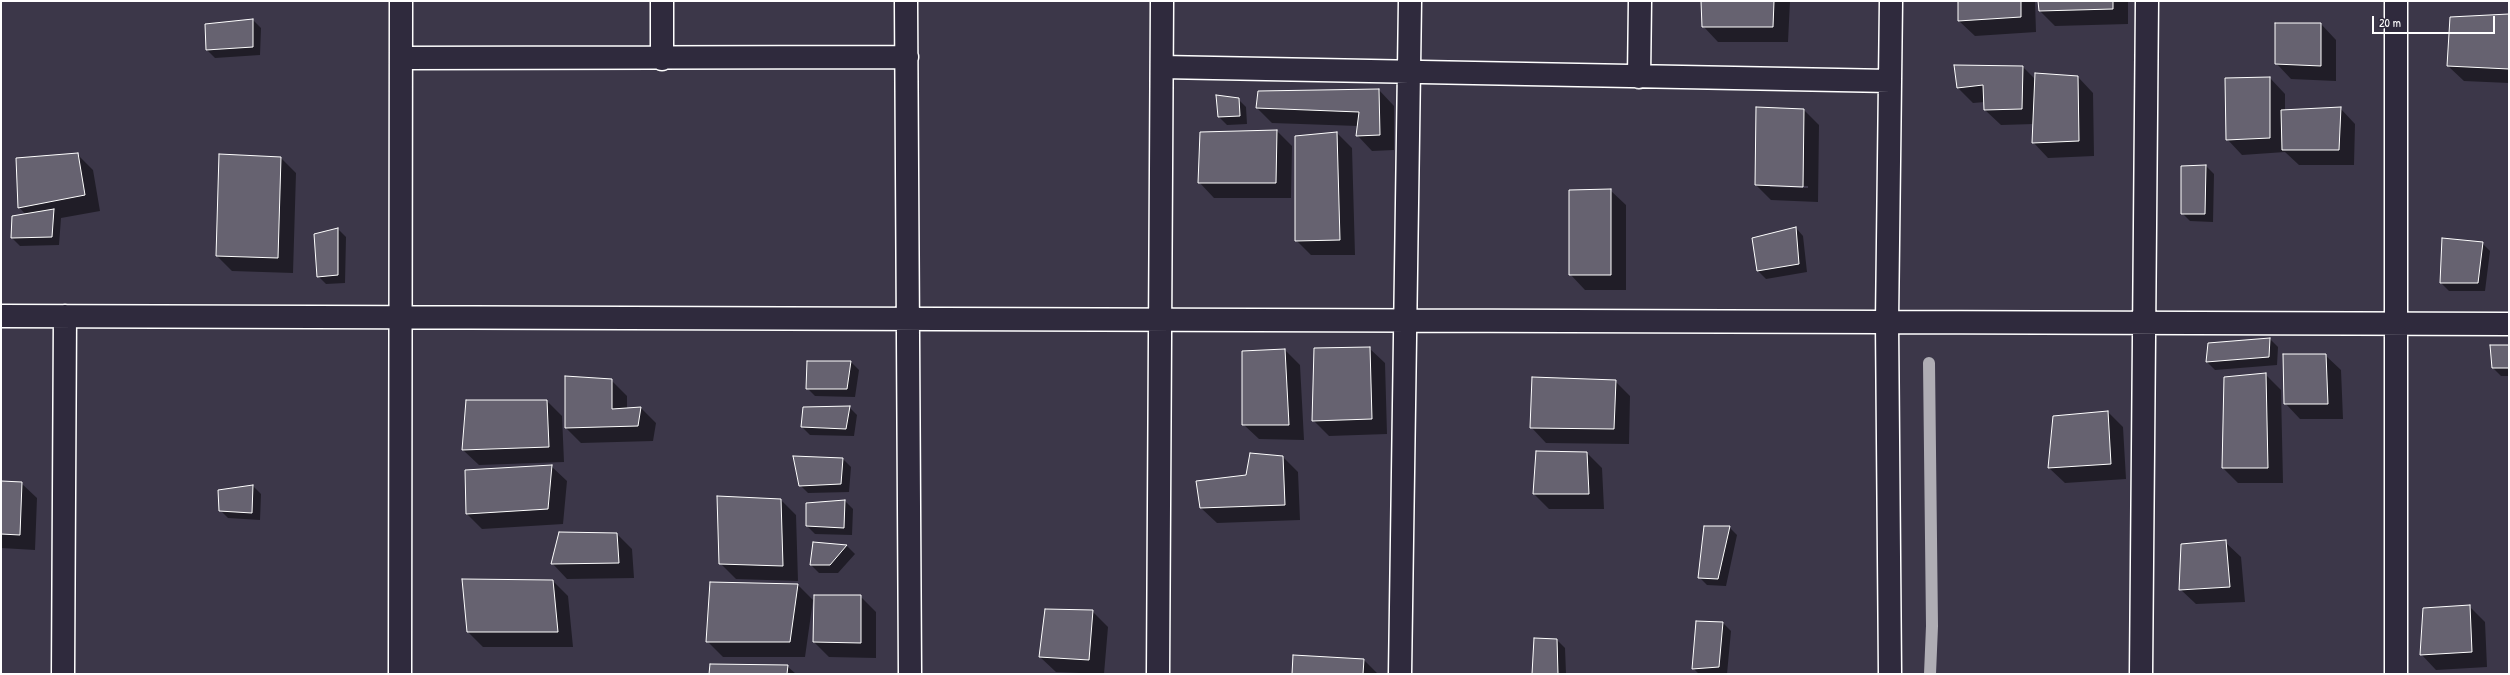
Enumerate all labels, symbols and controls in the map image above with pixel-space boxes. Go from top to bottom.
scale bar [2374,8,2497,34]
text: 20 m [2379,14,2401,31]

